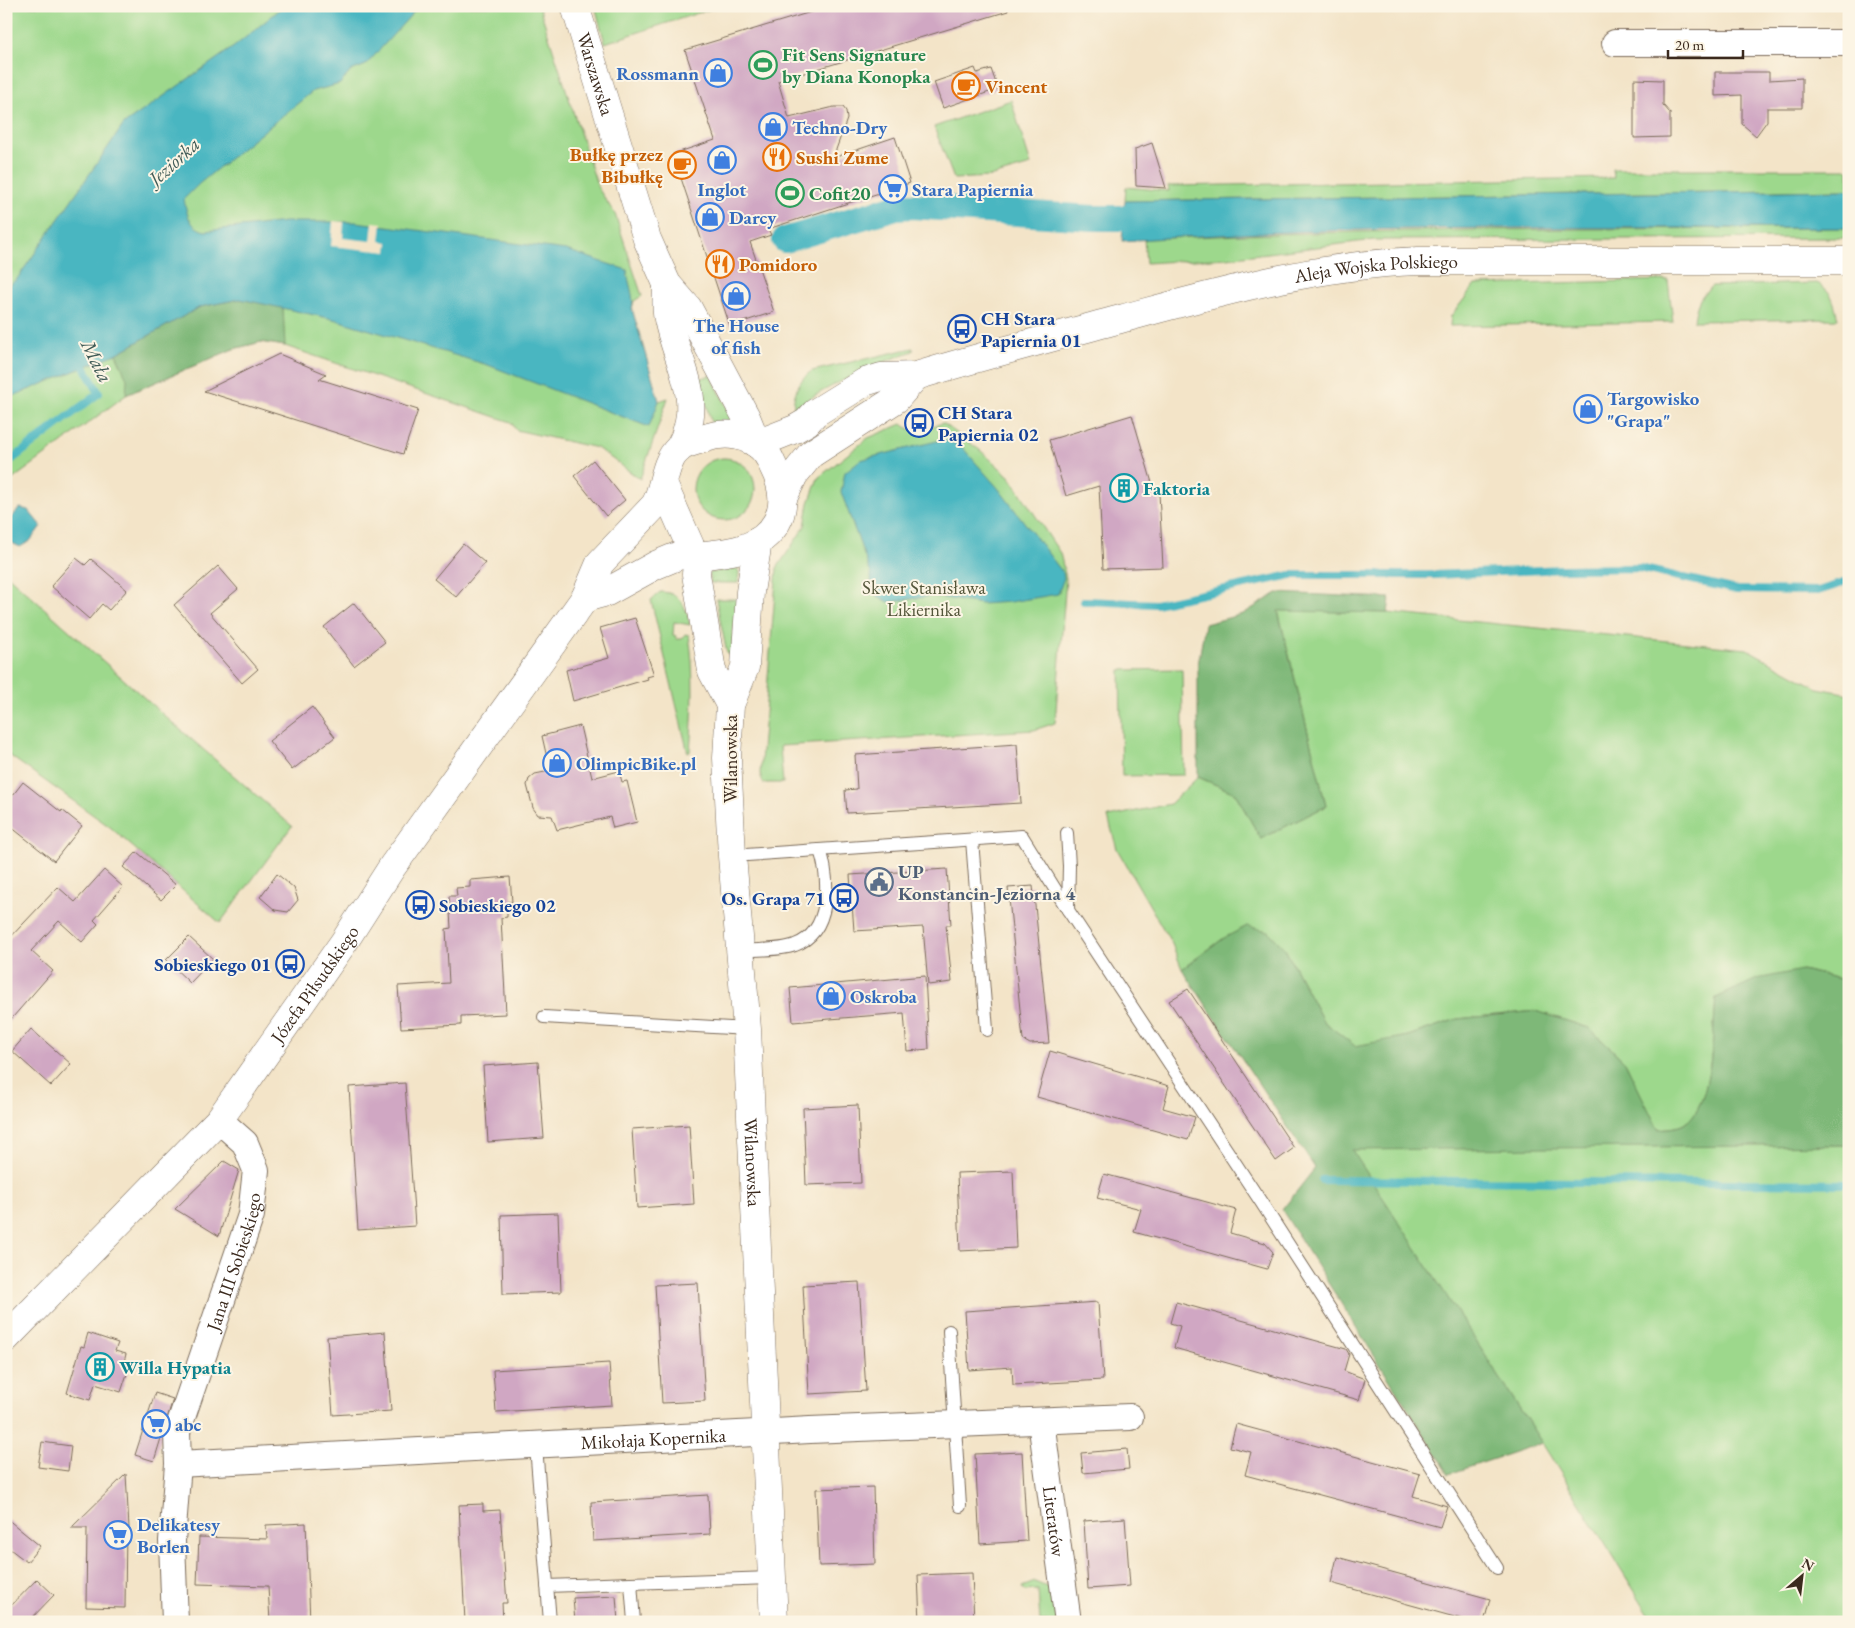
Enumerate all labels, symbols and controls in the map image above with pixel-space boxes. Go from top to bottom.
scale bar [1668,28,1742,60]
street label: Warszawska [571,29,621,119]
text: 20 m [1675,35,1704,54]
place label: Fit Sens Signature by Diana Konopka [782,42,931,89]
sports icon: Fit Sens Signature by Diana Konopka [748,50,778,80]
shop icon: Rossmann [703,58,733,88]
place label: Rossmann [616,61,699,86]
cafe icon: Vincent [951,71,981,101]
place label: Vincent [985,74,1047,99]
shop icon: Techno-Dry [758,112,788,142]
place label: Techno-Dry [792,115,888,140]
water label: Jeziorka [140,131,205,194]
place label: Bułkę przez Bibułkę [570,142,663,189]
restaurant icon: Sushi Zume [762,142,792,172]
shop icon: Inglot [707,145,737,175]
place label: Sushi Zume [796,145,889,170]
cafe icon: Bułkę przez Bibułkę [667,150,697,180]
supermarket icon: Stara Papiernia [878,174,908,204]
place label: Inglot [698,177,746,202]
place label: Stara Papiernia [912,177,1034,202]
sports icon: Cofit20 [775,178,805,208]
place label: Cofit20 [809,181,870,206]
shop icon: Darcy [695,202,725,232]
place label: Darcy [729,205,777,230]
street label: Aleja Wojska Polskiego [1291,248,1458,289]
restaurant icon: Pomidoro [705,249,735,279]
place label: Pomidoro [739,252,818,277]
shop icon: The House of fish [721,281,751,311]
place label: CH Stara Papiernia 01 [981,306,1082,353]
place label: The House of fish [693,313,779,360]
bus stop icon: CH Stara Papiernia 01 [947,314,977,344]
water label: Mała [75,334,119,387]
place label: Targowisko "Grapa" [1607,386,1700,433]
shop icon: Targowisko "Grapa" [1573,394,1603,424]
place label: CH Stara Papiernia 02 [938,400,1039,447]
bus stop icon: CH Stara Papiernia 02 [904,408,934,438]
building icon: Faktoria [1109,473,1139,503]
place label: Faktoria [1143,476,1211,501]
park label: Skwer Stanisława Likiernika [862,575,986,622]
street label: Wilanowska [718,714,743,803]
shop icon: OlimpicBike.pl [542,748,572,778]
place label: OlimpicBike.pl [576,751,697,776]
place label: UP Konstancin-Jeziorna 4 [898,859,1076,906]
public building icon: UP Konstancin-Jeziorna 4 [864,867,894,897]
bus stop icon: Os. Grapa 71 [829,883,859,913]
place label: Os. Grapa 71 [722,886,825,911]
bus stop icon: Sobieskiego 02 [405,890,435,920]
place label: Sobieskiego 02 [439,893,556,918]
street label: Józefa Piłsudskiego [263,920,364,1049]
bus stop icon: Sobieskiego 01 [275,949,305,979]
place label: Sobieskiego 01 [154,952,271,977]
shop icon: Oskroba [816,981,846,1011]
place label: Oskroba [850,984,918,1009]
street label: Wilanowska [739,1117,768,1208]
street label: Jana III Sobieskiego [199,1191,266,1336]
building icon: Willa Hypatia [85,1352,115,1382]
place label: Willa Hypatia [119,1355,232,1380]
supermarket icon: abc [141,1409,171,1439]
place label: abc [175,1412,202,1437]
street label: Mikołaja Kopernika [580,1422,727,1455]
street label: Literatów [1037,1484,1072,1559]
place label: Delikatesy Borlen [137,1512,221,1559]
supermarket icon: Delikatesy Borlen [103,1520,133,1550]
north arrow [1778,1550,1828,1600]
text: N [1799,1554,1818,1575]

